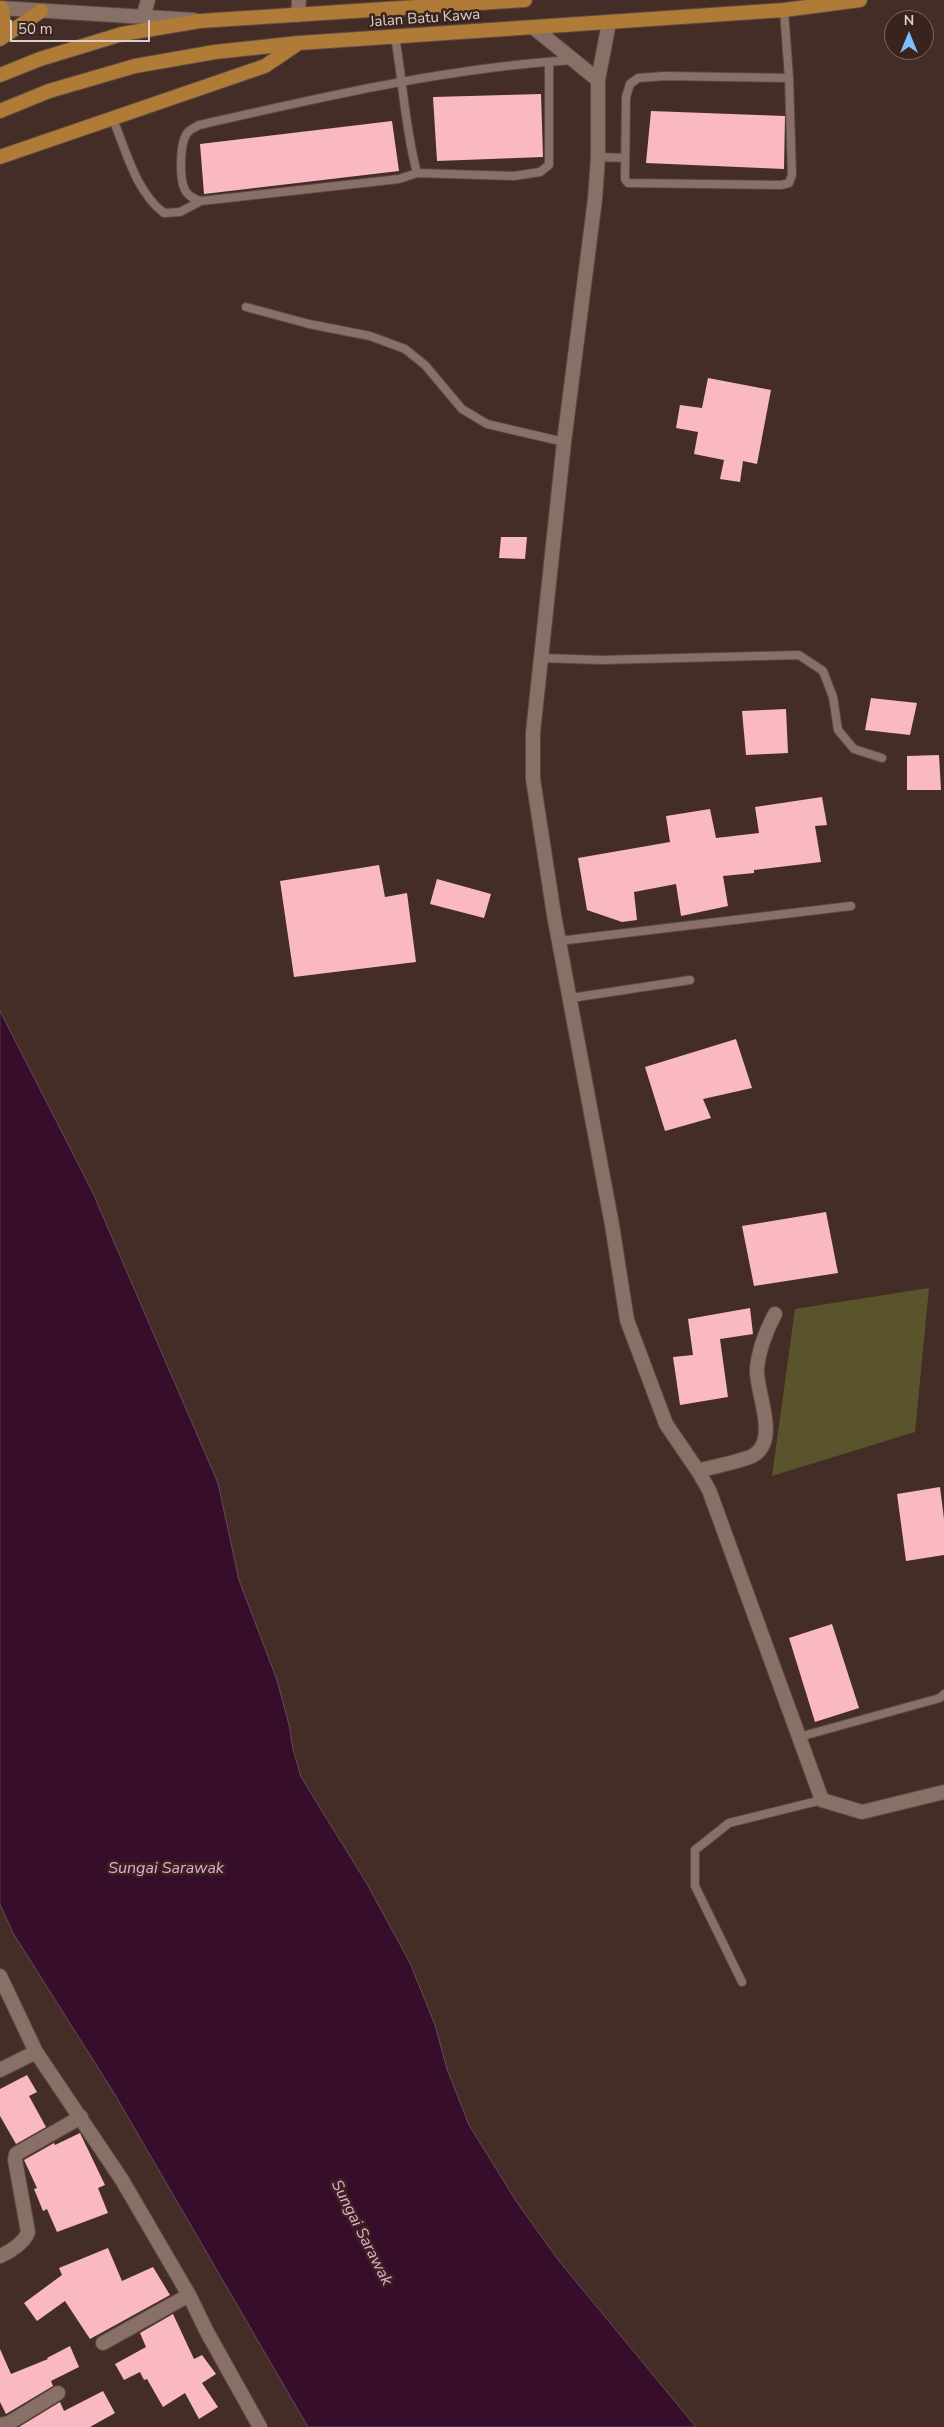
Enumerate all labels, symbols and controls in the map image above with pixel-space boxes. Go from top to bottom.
street label: Jalan Batu Kawa [369,6,481,32]
scale bar [12,10,152,42]
north arrow [884,10,934,60]
text: N [904,11,914,30]
text: 50 m [18,19,53,39]
water label: Sungai Sarawak [108,1859,224,1879]
water label: Sungai Sarawak [326,2177,396,2289]

